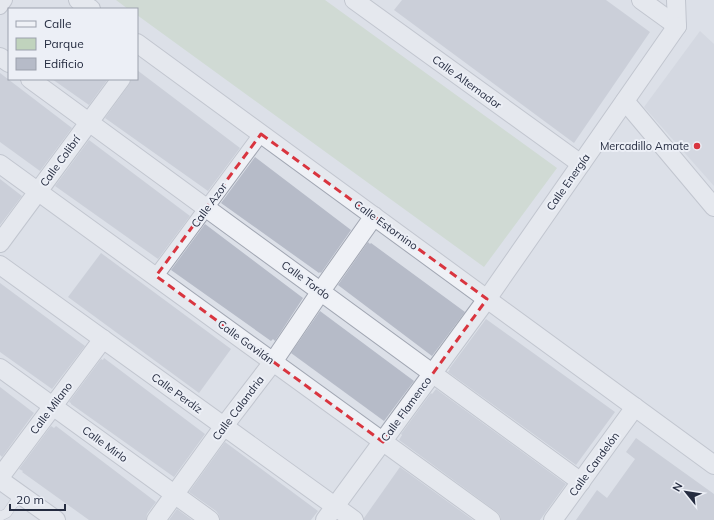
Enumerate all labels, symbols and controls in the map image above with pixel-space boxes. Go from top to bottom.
legend [8,8,138,80]
text: Calle [44,16,71,31]
text: Parque [44,36,84,51]
street label: Calle Alternador [430,52,504,112]
text: Edificio [44,56,84,71]
street label: Calle Colibrí [37,132,84,189]
place label: Mercadillo Amate [600,139,689,153]
marker: Mercadillo Amate [692,141,702,151]
street label: Calle Energía [543,151,593,213]
street label: Calle Azor [188,180,230,230]
street label: Calle Estornino [351,197,421,253]
street label: Calle Tordo [279,258,333,302]
street label: Calle Gavilán [215,317,277,367]
street label: Calle Perdíz [149,370,206,416]
street label: Calle Calandria [209,373,267,443]
street label: Calle Flamenco [378,374,434,444]
street label: Calle Milano [27,379,75,437]
street label: Calle Mirlo [79,423,131,465]
street label: Calle Candelón [566,429,622,499]
north arrow [666,472,706,512]
text: N [669,480,685,494]
scale bar [10,486,65,512]
text: 20 m [16,492,44,507]

